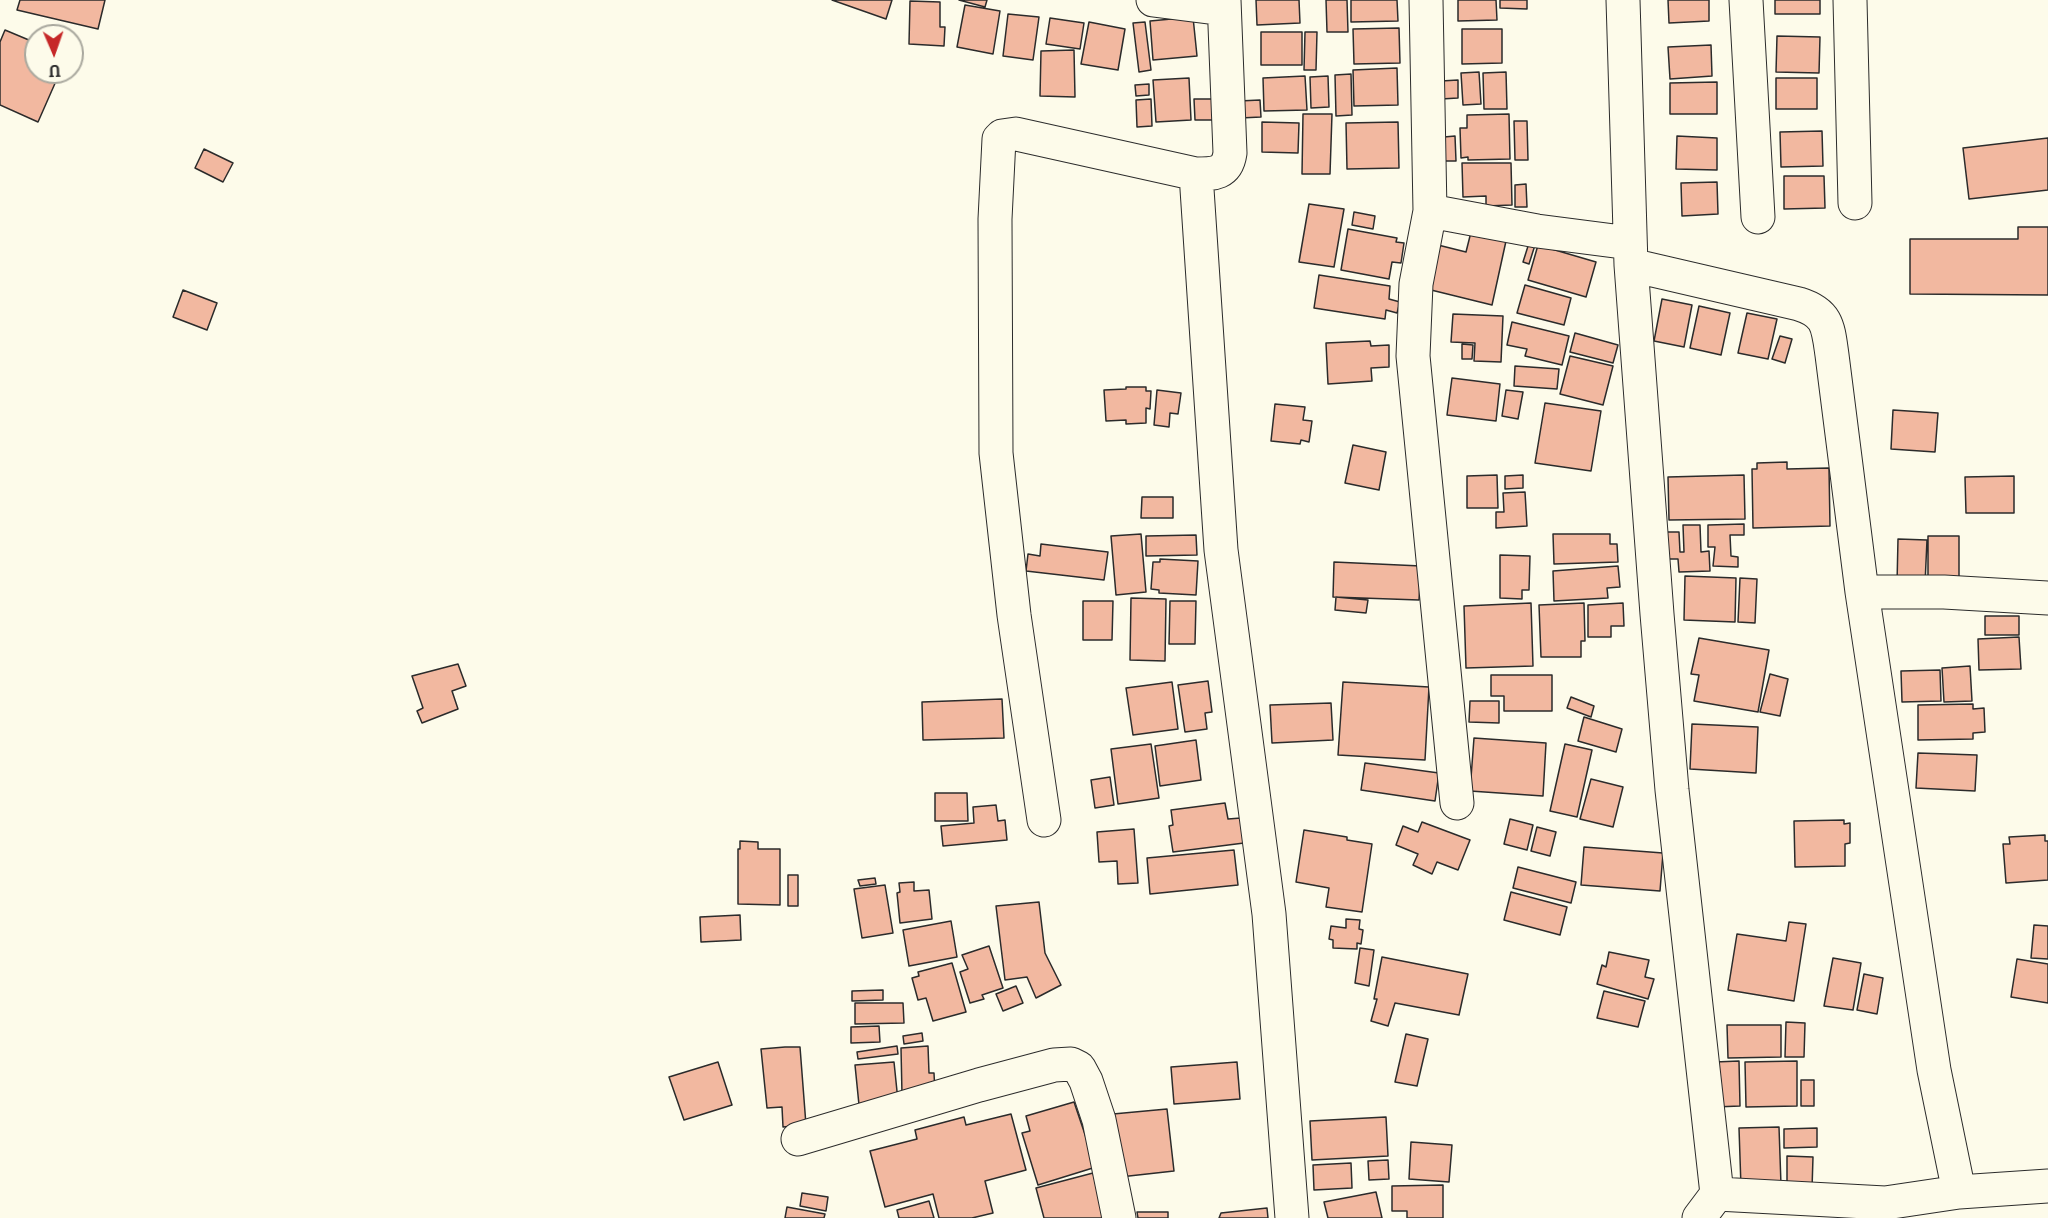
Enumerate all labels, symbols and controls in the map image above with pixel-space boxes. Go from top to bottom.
north arrow [24,24,84,84]
text: U [48,61,61,80]

